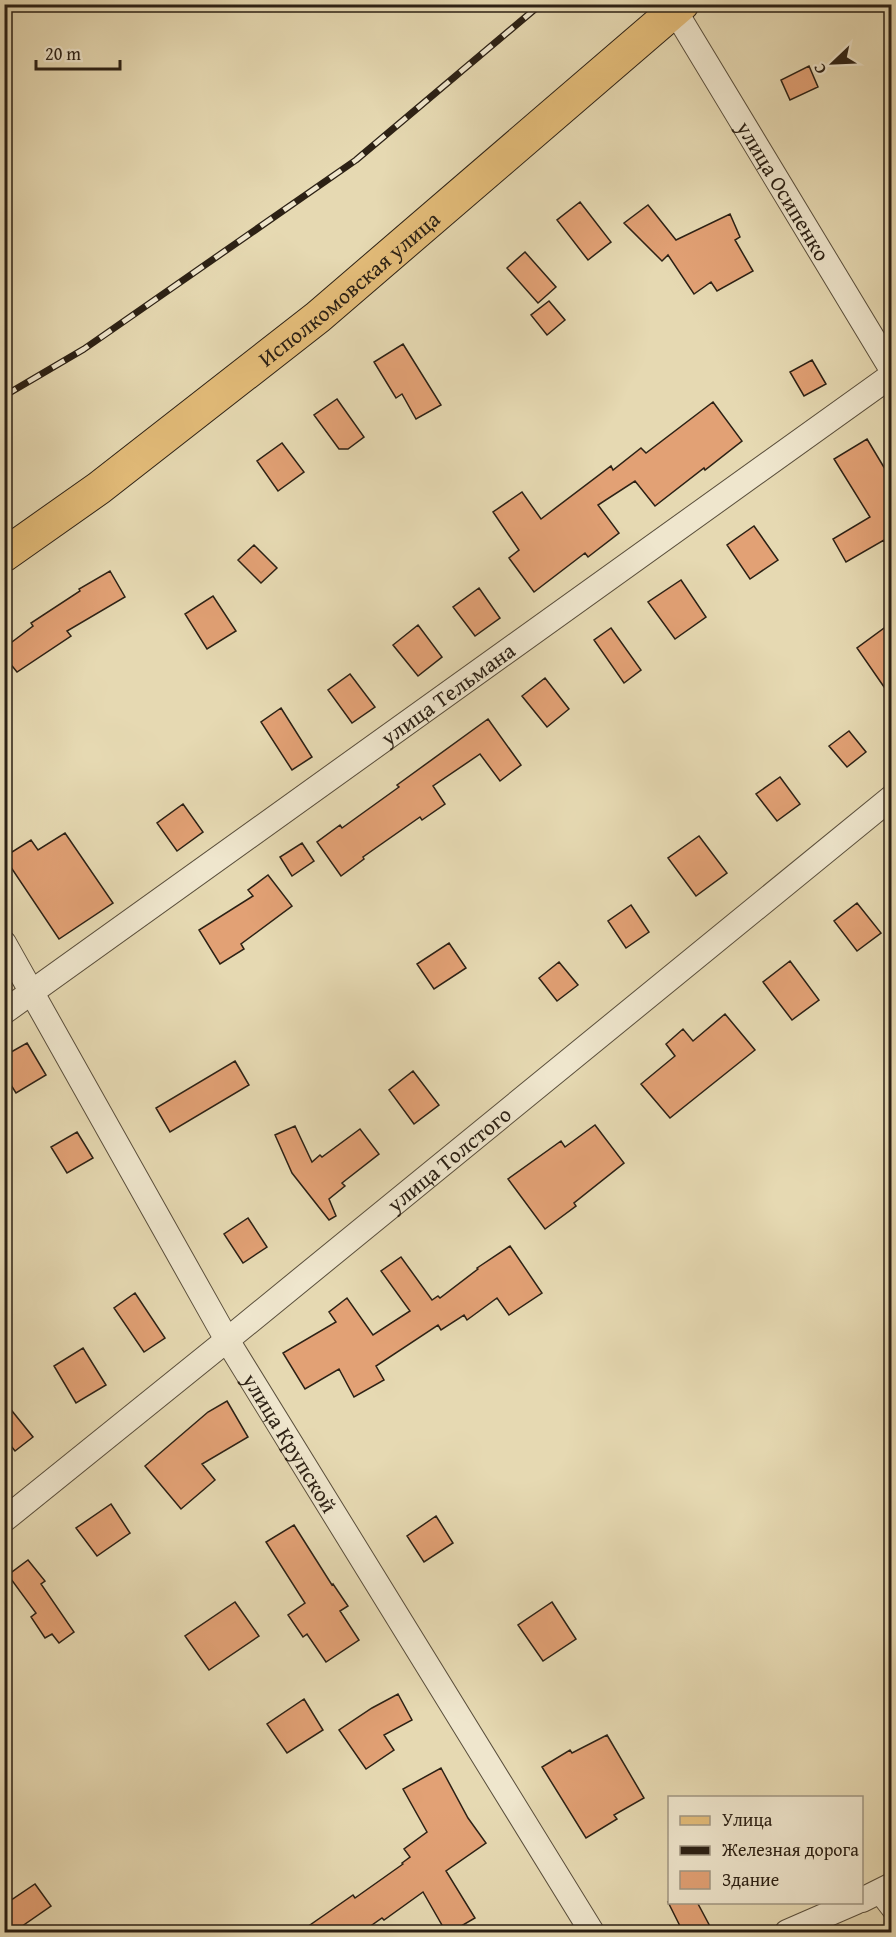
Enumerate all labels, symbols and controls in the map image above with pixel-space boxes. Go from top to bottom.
scale bar [36,33,120,71]
north arrow [803,33,863,93]
text: 20 m [45,40,81,67]
text: С [806,60,832,78]
street label: улица Осипенко [728,114,838,267]
street label: Исполкомовская улица [251,203,447,374]
street label: улица Тельмана [373,634,522,754]
street label: улица Толстого [379,1098,518,1220]
street label: улица Крупской [234,1366,346,1519]
legend [668,1796,863,1904]
text: Улица [722,1806,773,1833]
text: Железная дорога [721,1836,859,1863]
text: Здание [722,1866,779,1893]

